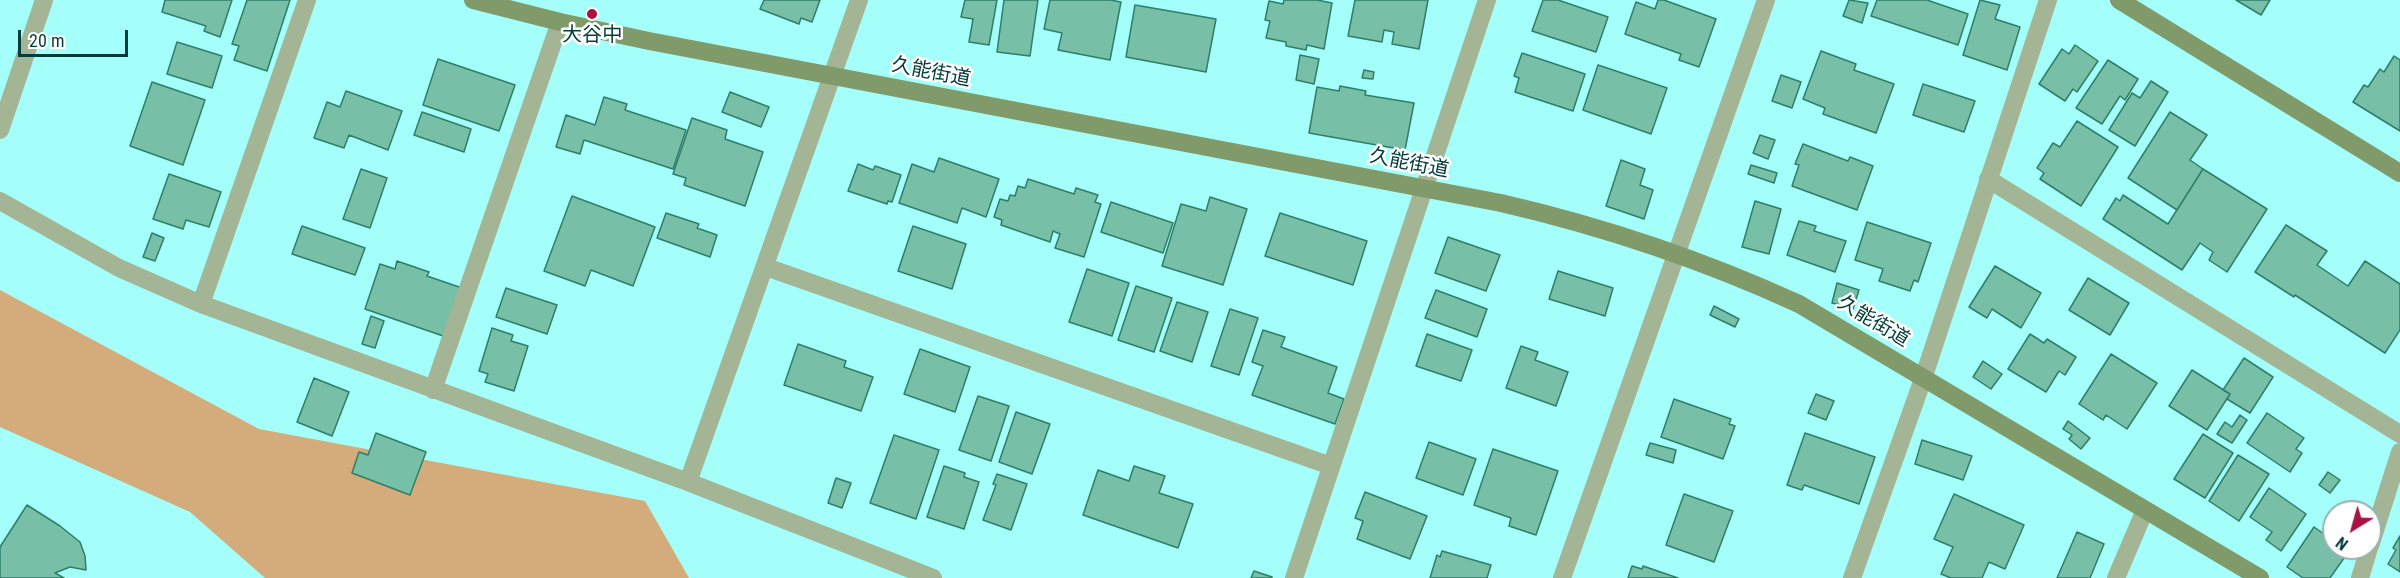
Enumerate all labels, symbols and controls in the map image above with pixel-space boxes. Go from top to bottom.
marker: 大谷中 [585,7,599,21]
scale bar [21,18,130,56]
place label: 大谷中 [562,24,622,48]
text: 20 m [29,30,64,51]
street label: 久能街道 [889,54,973,92]
street label: 久能街道 [1367,145,1451,183]
street label: 久能街道 [1833,291,1913,353]
north arrow [2322,500,2382,560]
text: N [2332,533,2352,554]

